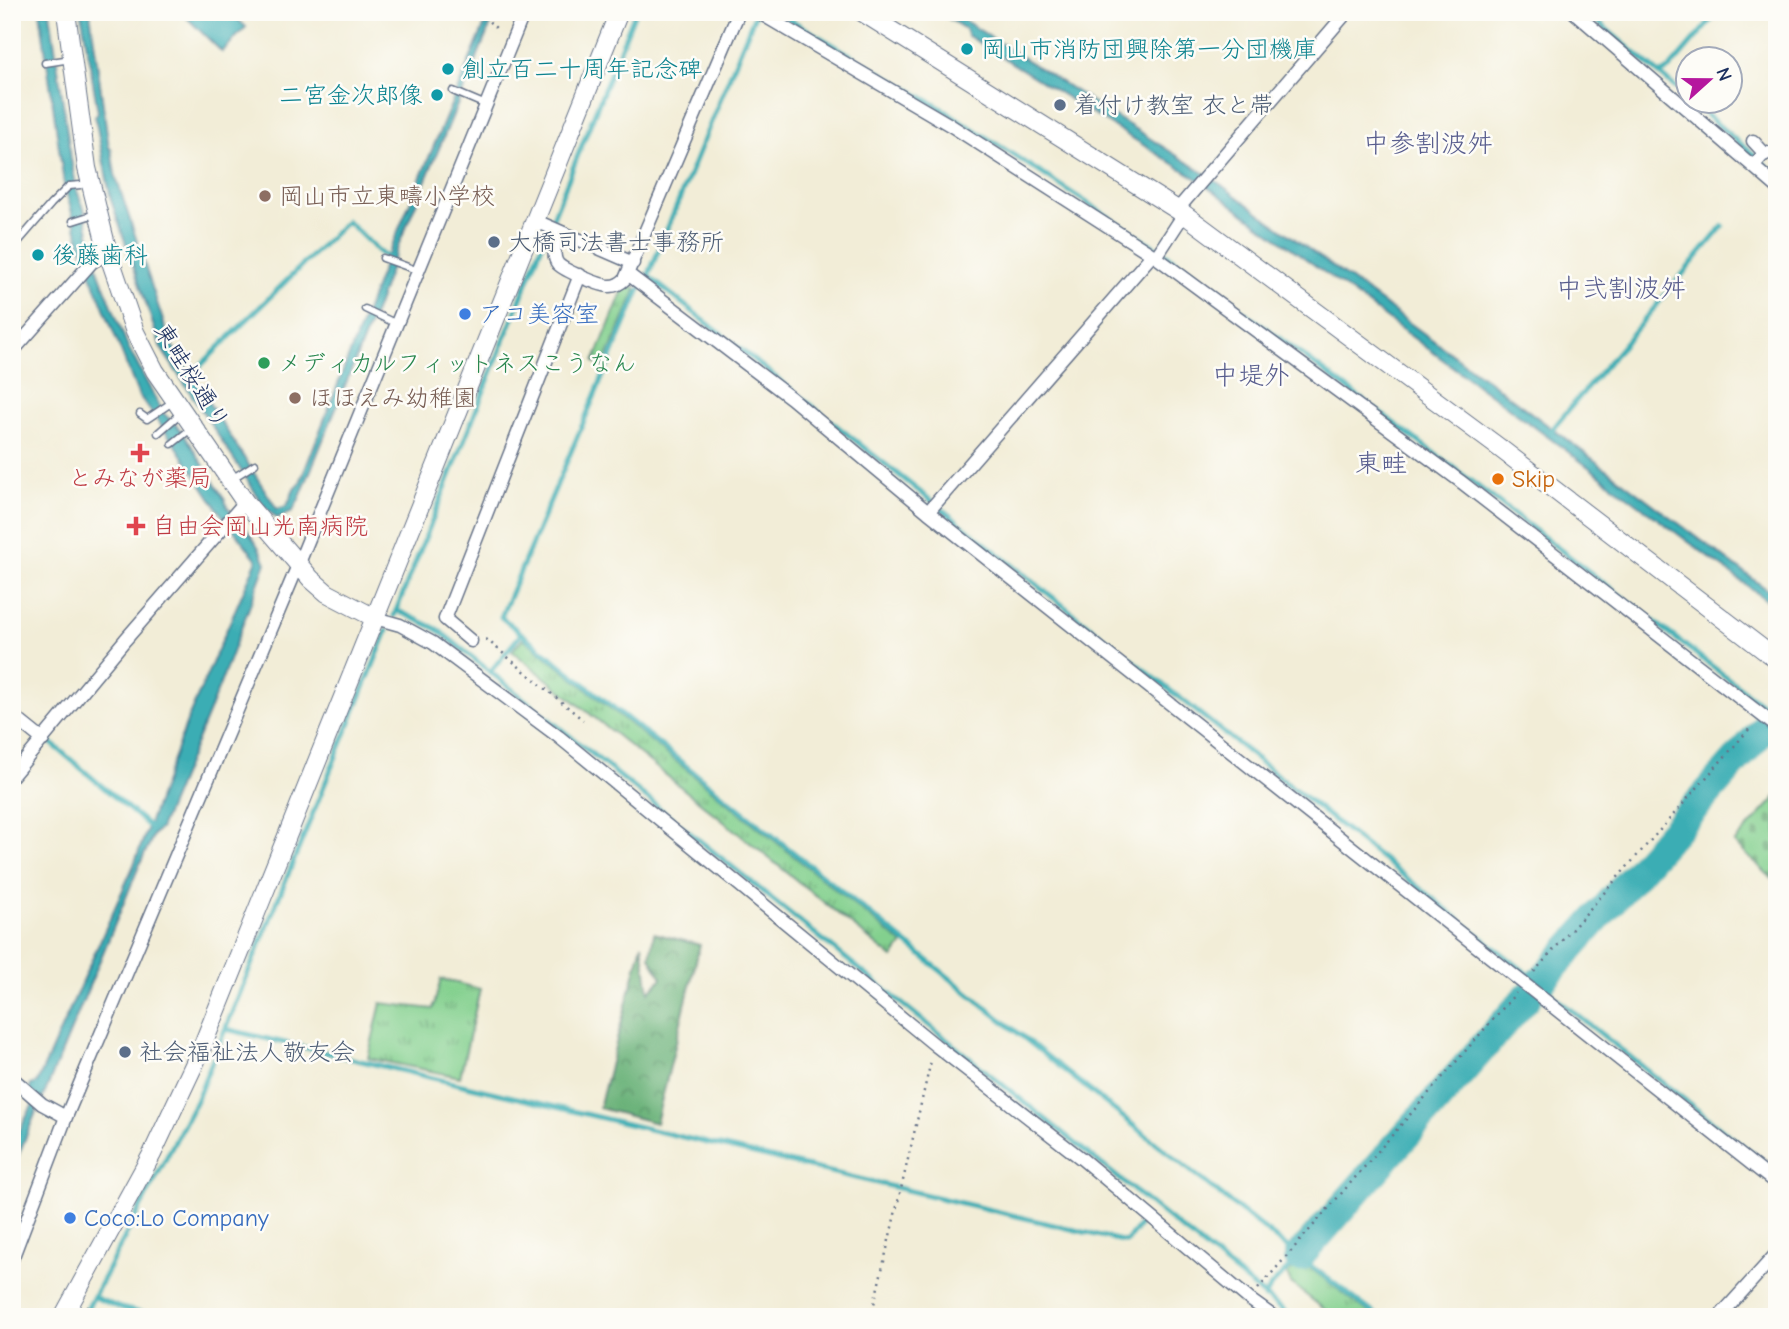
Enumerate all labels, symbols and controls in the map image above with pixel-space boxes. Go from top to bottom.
place label: 岡山市消防団興除第一分団機庫 [981,35,1317,63]
marker: 岡山市消防団興除第一分団機庫 [959,41,975,57]
north arrow [1674,46,1744,116]
place label: 創立百二十周年記念碑 [462,55,702,83]
marker: 創立百二十周年記念碑 [440,61,456,77]
text: N [1711,65,1736,84]
place label: 二宮金次郎像 [279,81,423,109]
marker: 二宮金次郎像 [429,87,445,103]
place label: 着付け教室 衣と帯 [1074,91,1274,119]
marker: 着付け教室 衣と帯 [1052,97,1068,113]
district label: 中参割波舛 [1363,129,1493,159]
place label: 岡山市立東疇小学校 [279,182,495,210]
marker: 岡山市立東疇小学校 [257,188,273,204]
place label: 大橋司法書士事務所 [508,228,724,256]
marker: 大橋司法書士事務所 [486,234,502,250]
place label: 後藤歯科 [52,241,148,269]
marker: 後藤歯科 [30,247,46,263]
district label: 中弐割波舛 [1556,274,1686,304]
place label: アコ美容室 [479,300,599,328]
marker: アコ美容室 [457,306,473,322]
street label: 東畦桜通り [148,318,236,434]
place label: メディカルフィットネスこうなん [278,349,637,377]
marker: メディカルフィットネスこうなん [256,355,272,371]
district label: 中堤外 [1212,361,1290,391]
place label: ほほえみ幼稚園 [309,384,477,412]
marker: ほほえみ幼稚園 [287,390,303,406]
marker: とみなが薬局 [132,445,148,461]
district label: 東畦 [1355,449,1407,479]
place label: とみなが薬局 [68,464,212,492]
place label: Skip [1512,465,1555,493]
marker: Skip [1490,471,1506,487]
place label: 自由会岡山光南病院 [152,512,368,540]
marker: 自由会岡山光南病院 [126,516,146,536]
place label: 社会福祉法人敬友会 [139,1038,355,1066]
marker: 社会福祉法人敬友会 [117,1044,133,1060]
place label: Coco:Lo Company [84,1204,269,1232]
marker: Coco:Lo Company [62,1210,78,1226]

